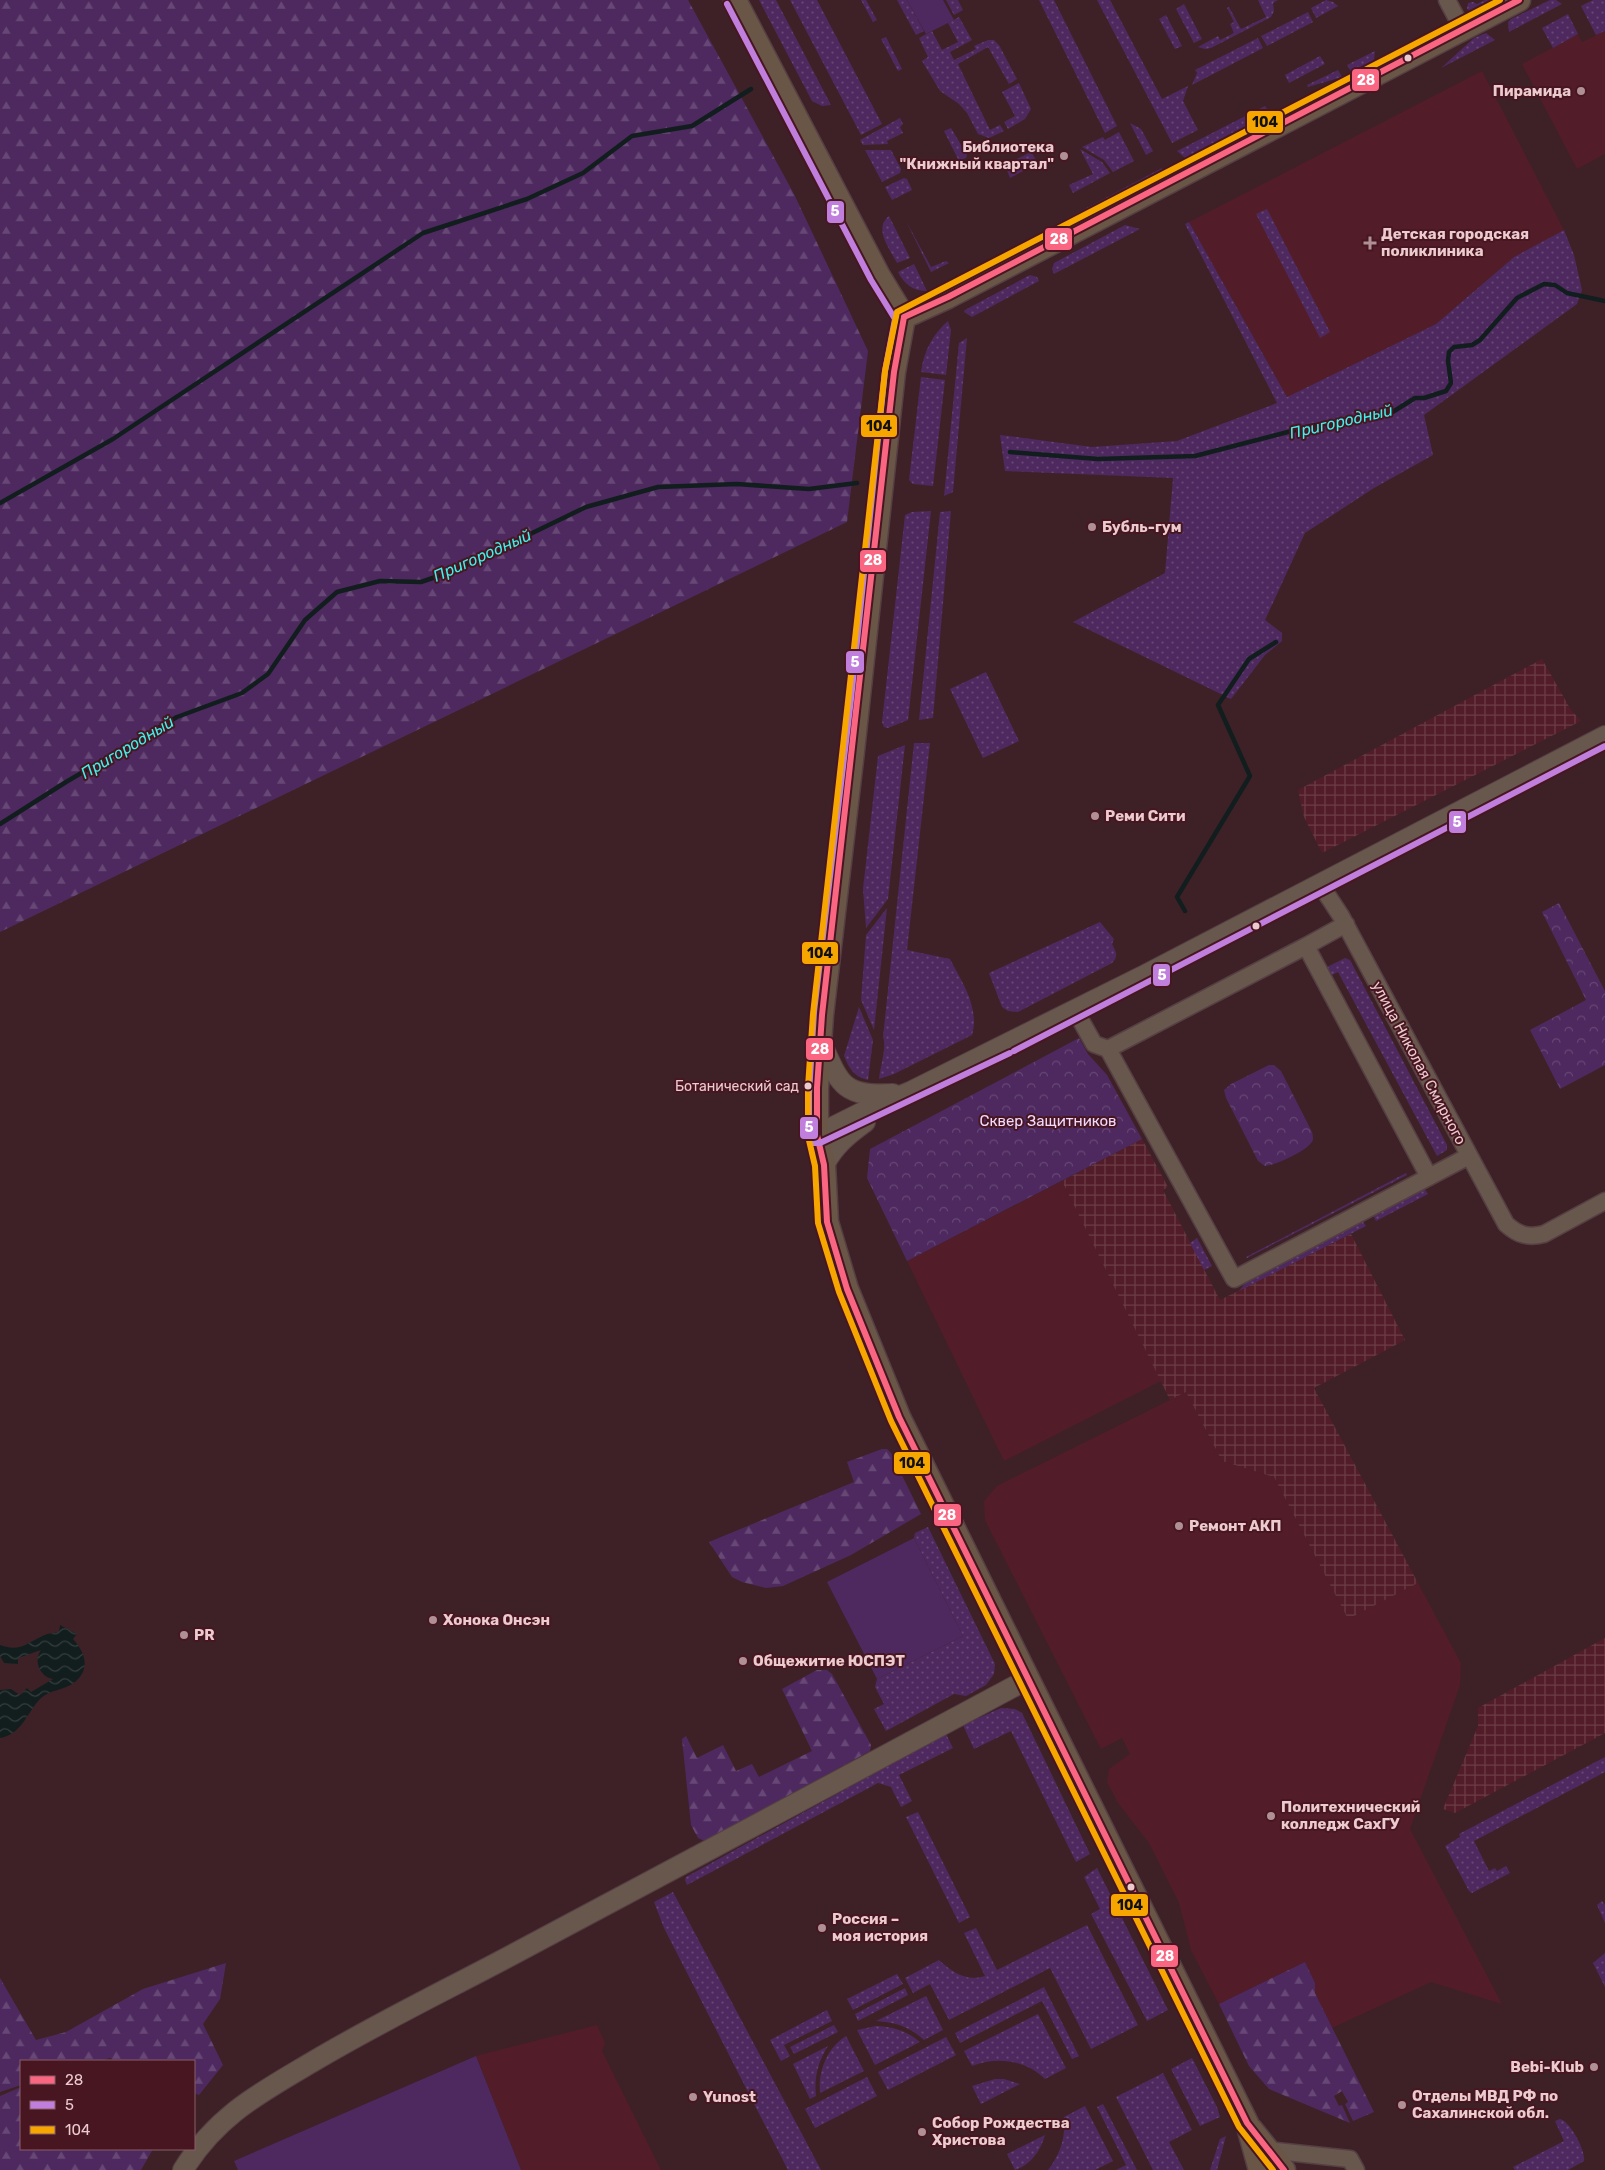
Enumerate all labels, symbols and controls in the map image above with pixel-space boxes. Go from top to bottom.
unlabelled marker [1403,53,1413,63]
line badge: 28 [1351,68,1380,92]
text: 28 [1357,72,1375,89]
place label: Пирамида [1493,82,1571,100]
marker: Пирамида [1575,85,1587,97]
line badge: 104 [1246,110,1284,134]
text: 104 [1252,114,1278,131]
place label: Библиотека "Книжный квартал" [900,138,1054,173]
marker: Библиотека "Книжный квартал" [1058,150,1070,162]
line badge: 5 [826,200,845,224]
text: 5 [830,203,840,220]
place label: Детская городская поликлиника [1381,225,1529,260]
line badge: 28 [1044,227,1073,251]
text: 28 [1050,231,1068,248]
marker: Детская городская поликлиника [1363,236,1377,250]
water label: Пригородный [1288,400,1395,443]
line badge: 104 [860,414,898,438]
text: 104 [866,418,892,435]
place label: Бубль-гум [1102,518,1182,536]
marker: Бубль-гум [1086,521,1098,533]
water label: Пригородный [430,525,534,586]
line badge: 28 [859,549,887,573]
text: 28 [864,552,882,569]
line badge: 5 [845,650,865,674]
text: 5 [850,654,860,671]
water label: Пригородный [77,712,178,783]
place label: Реми Сити [1105,807,1186,825]
marker: Реми Сити [1089,810,1101,822]
line badge: 5 [1448,810,1467,834]
text: 5 [1452,814,1462,831]
unlabelled marker [1251,921,1261,931]
line badge: 104 [801,941,839,965]
text: 104 [807,945,833,962]
line badge: 5 [1152,963,1171,987]
text: 5 [1157,967,1167,984]
street label: улица Николая Смирного [1368,978,1470,1148]
line badge: 28 [805,1037,834,1061]
text: 28 [811,1041,829,1058]
place label: Ботанический сад [675,1078,799,1095]
marker: Ботанический сад [803,1081,813,1091]
park label: Сквер Защитников [979,1112,1117,1130]
line badge: 5 [799,1116,819,1140]
text: 5 [804,1119,814,1136]
line badge: 104 [893,1451,931,1475]
text: 104 [899,1455,925,1472]
line badge: 28 [933,1503,962,1527]
text: 28 [938,1507,956,1524]
place label: Ремонт АКП [1189,1517,1282,1535]
marker: Ремонт АКП [1173,1520,1185,1532]
place label: Хонока Онсэн [443,1611,550,1629]
marker: Хонока Онсэн [427,1614,439,1626]
place label: PR [194,1626,215,1644]
marker: PR [178,1629,190,1641]
place label: Общежитие ЮСПЭТ [753,1652,905,1670]
marker: Общежитие ЮСПЭТ [737,1655,749,1667]
place label: Политехнический колледж СахГУ [1281,1798,1420,1833]
marker: Политехнический колледж СахГУ [1265,1810,1277,1822]
unlabelled marker [1126,1882,1136,1892]
line badge: 104 [1110,1893,1149,1917]
text: 104 [1117,1897,1143,1914]
place label: Россия – моя история [832,1910,928,1945]
marker: Россия – моя история [816,1922,828,1934]
line badge: 28 [1150,1944,1179,1968]
text: 28 [1156,1948,1174,1965]
place label: Bebi-Klub [1510,2058,1584,2076]
legend [20,2060,195,2150]
marker: Bebi-Klub [1588,2061,1600,2073]
text: 28 [65,2071,83,2089]
place label: Отделы МВД РФ по Сахалинской обл. [1412,2087,1558,2122]
place label: Yunost [703,2088,756,2106]
marker: Yunost [687,2091,699,2103]
text: 5 [65,2096,74,2114]
marker: Отделы МВД РФ по Сахалинской обл. [1396,2099,1408,2111]
place label: Собор Рождества Христова [932,2114,1070,2149]
text: 104 [65,2121,90,2139]
marker: Собор Рождества Христова [916,2126,928,2138]

